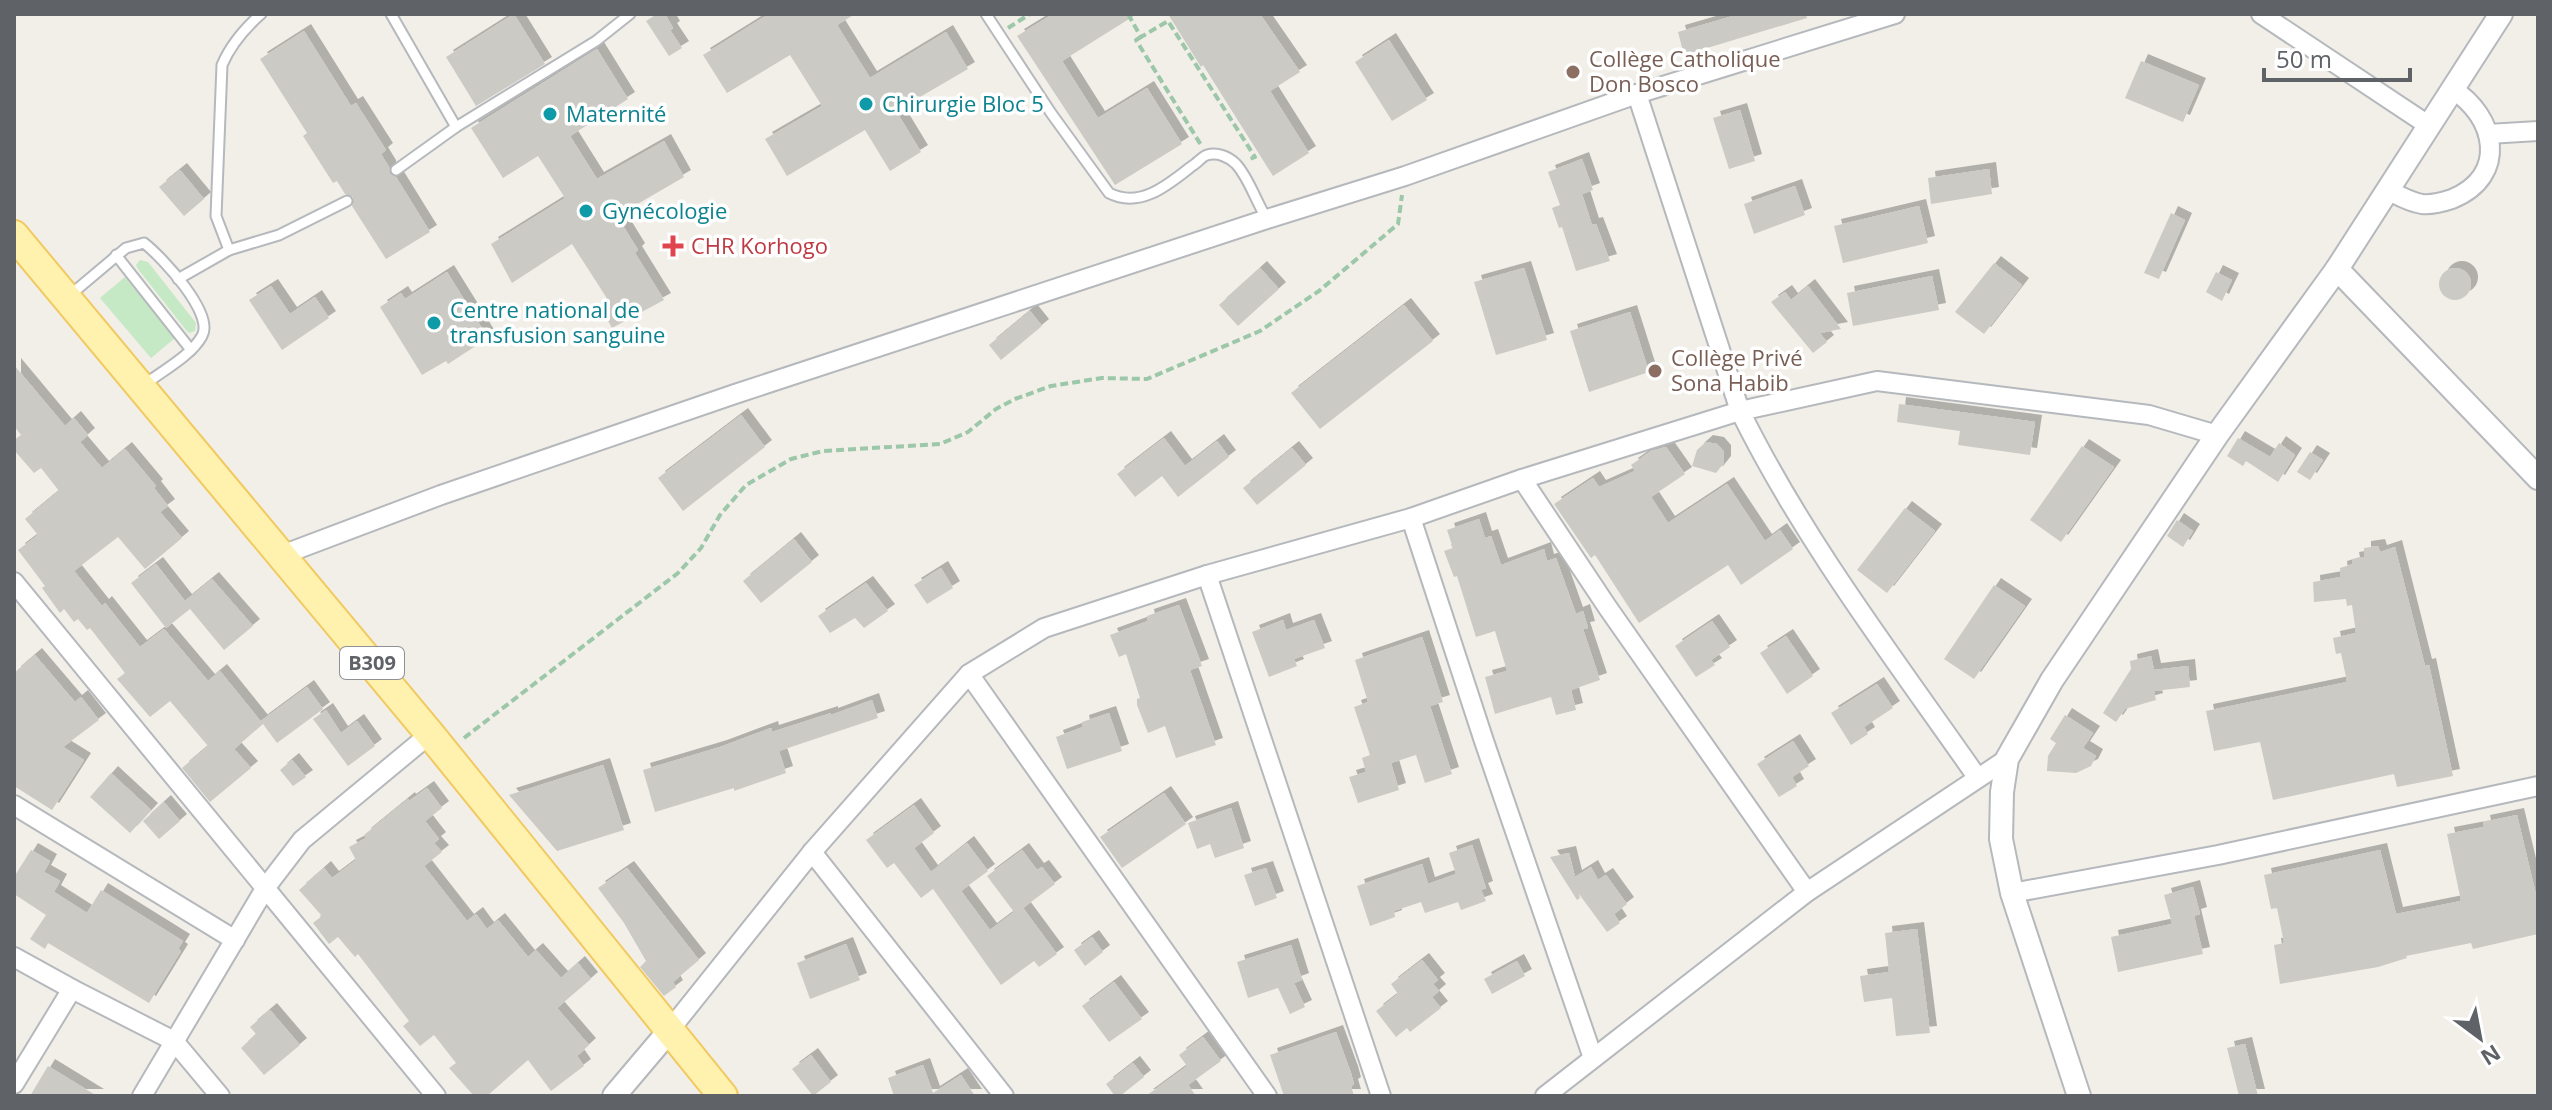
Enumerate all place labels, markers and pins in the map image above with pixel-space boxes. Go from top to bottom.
place label: Collège Catholique Don Bosco [1589,43,1781,98]
marker: Collège Catholique Don Bosco [1564,63,1582,81]
place label: Chirurgie Bloc 5 [882,88,1044,118]
marker: Chirurgie Bloc 5 [857,95,875,113]
place label: Maternité [566,98,666,128]
marker: Maternité [541,105,559,123]
place label: Gynécologie [602,195,727,225]
marker: Gynécologie [577,202,595,220]
place label: CHR Korhogo [691,230,828,260]
marker: CHR Korhogo [662,235,684,257]
place label: Centre national de transfusion sanguine [450,294,665,349]
marker: Centre national de transfusion sanguine [425,314,443,332]
place label: Collège Privé Sona Habib [1671,342,1803,397]
marker: Collège Privé Sona Habib [1646,362,1664,380]

